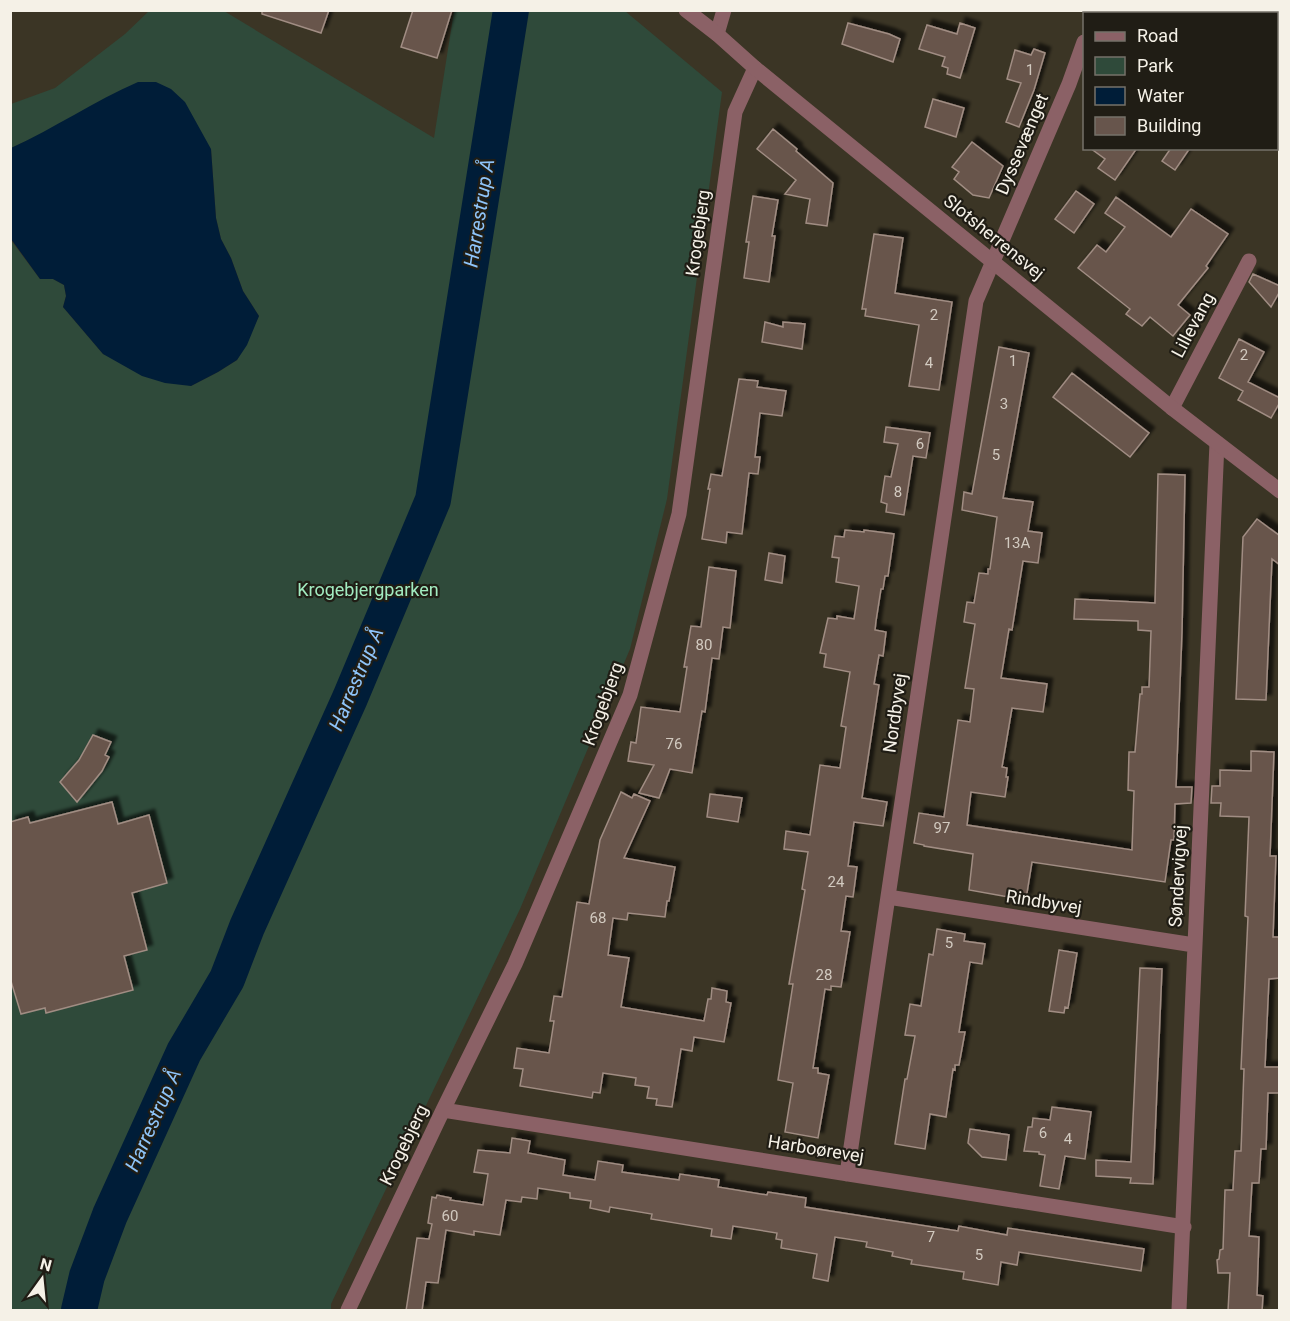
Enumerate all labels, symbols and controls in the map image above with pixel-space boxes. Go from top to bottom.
legend [1083,12,1278,150]
text: Road [1137,25,1178,46]
text: Park [1137,55,1174,76]
house number: 1 [1026,61,1034,79]
text: Water [1137,85,1184,106]
street label: Dyssevænget [991,90,1052,197]
text: Building [1137,115,1201,136]
water label: Harrestrup Å [459,157,499,269]
street label: Krogebjerg [681,188,714,278]
street label: Slotsherrensvej [940,190,1049,284]
street label: Lillevang [1167,289,1218,361]
house number: 2 [930,306,938,324]
house number: 2 [1240,346,1248,364]
house number: 1 [1009,352,1017,370]
house number: 4 [925,354,934,372]
house number: 3 [1000,395,1008,413]
house number: 6 [916,435,924,453]
house number: 5 [992,446,1000,464]
house number: 8 [894,483,902,501]
house number: 13A [1004,534,1031,552]
park label: Krogebjergparken [297,579,439,600]
water label: Harrestrup Å [324,624,388,734]
house number: 80 [696,636,712,654]
street label: Krogebjerg [578,659,627,748]
street label: Nordbyvej [879,672,910,754]
house number: 76 [666,735,682,753]
house number: 97 [934,819,950,837]
street label: Søndervigvej [1164,824,1191,928]
house number: 24 [828,873,845,891]
street label: Rindbyvej [1005,885,1084,918]
house number: 68 [590,909,606,927]
house number: 5 [945,934,953,952]
house number: 28 [816,966,832,984]
water label: Harrestrup Å [120,1065,186,1175]
street label: Krogebjerg [375,1101,432,1189]
house number: 6 [1039,1124,1047,1142]
house number: 4 [1064,1130,1073,1148]
street label: Harboørevej [766,1131,866,1166]
house number: 60 [442,1207,458,1225]
house number: 7 [927,1228,935,1246]
house number: 5 [975,1246,983,1264]
north arrow [12,1249,72,1309]
text: N [38,1254,54,1276]

